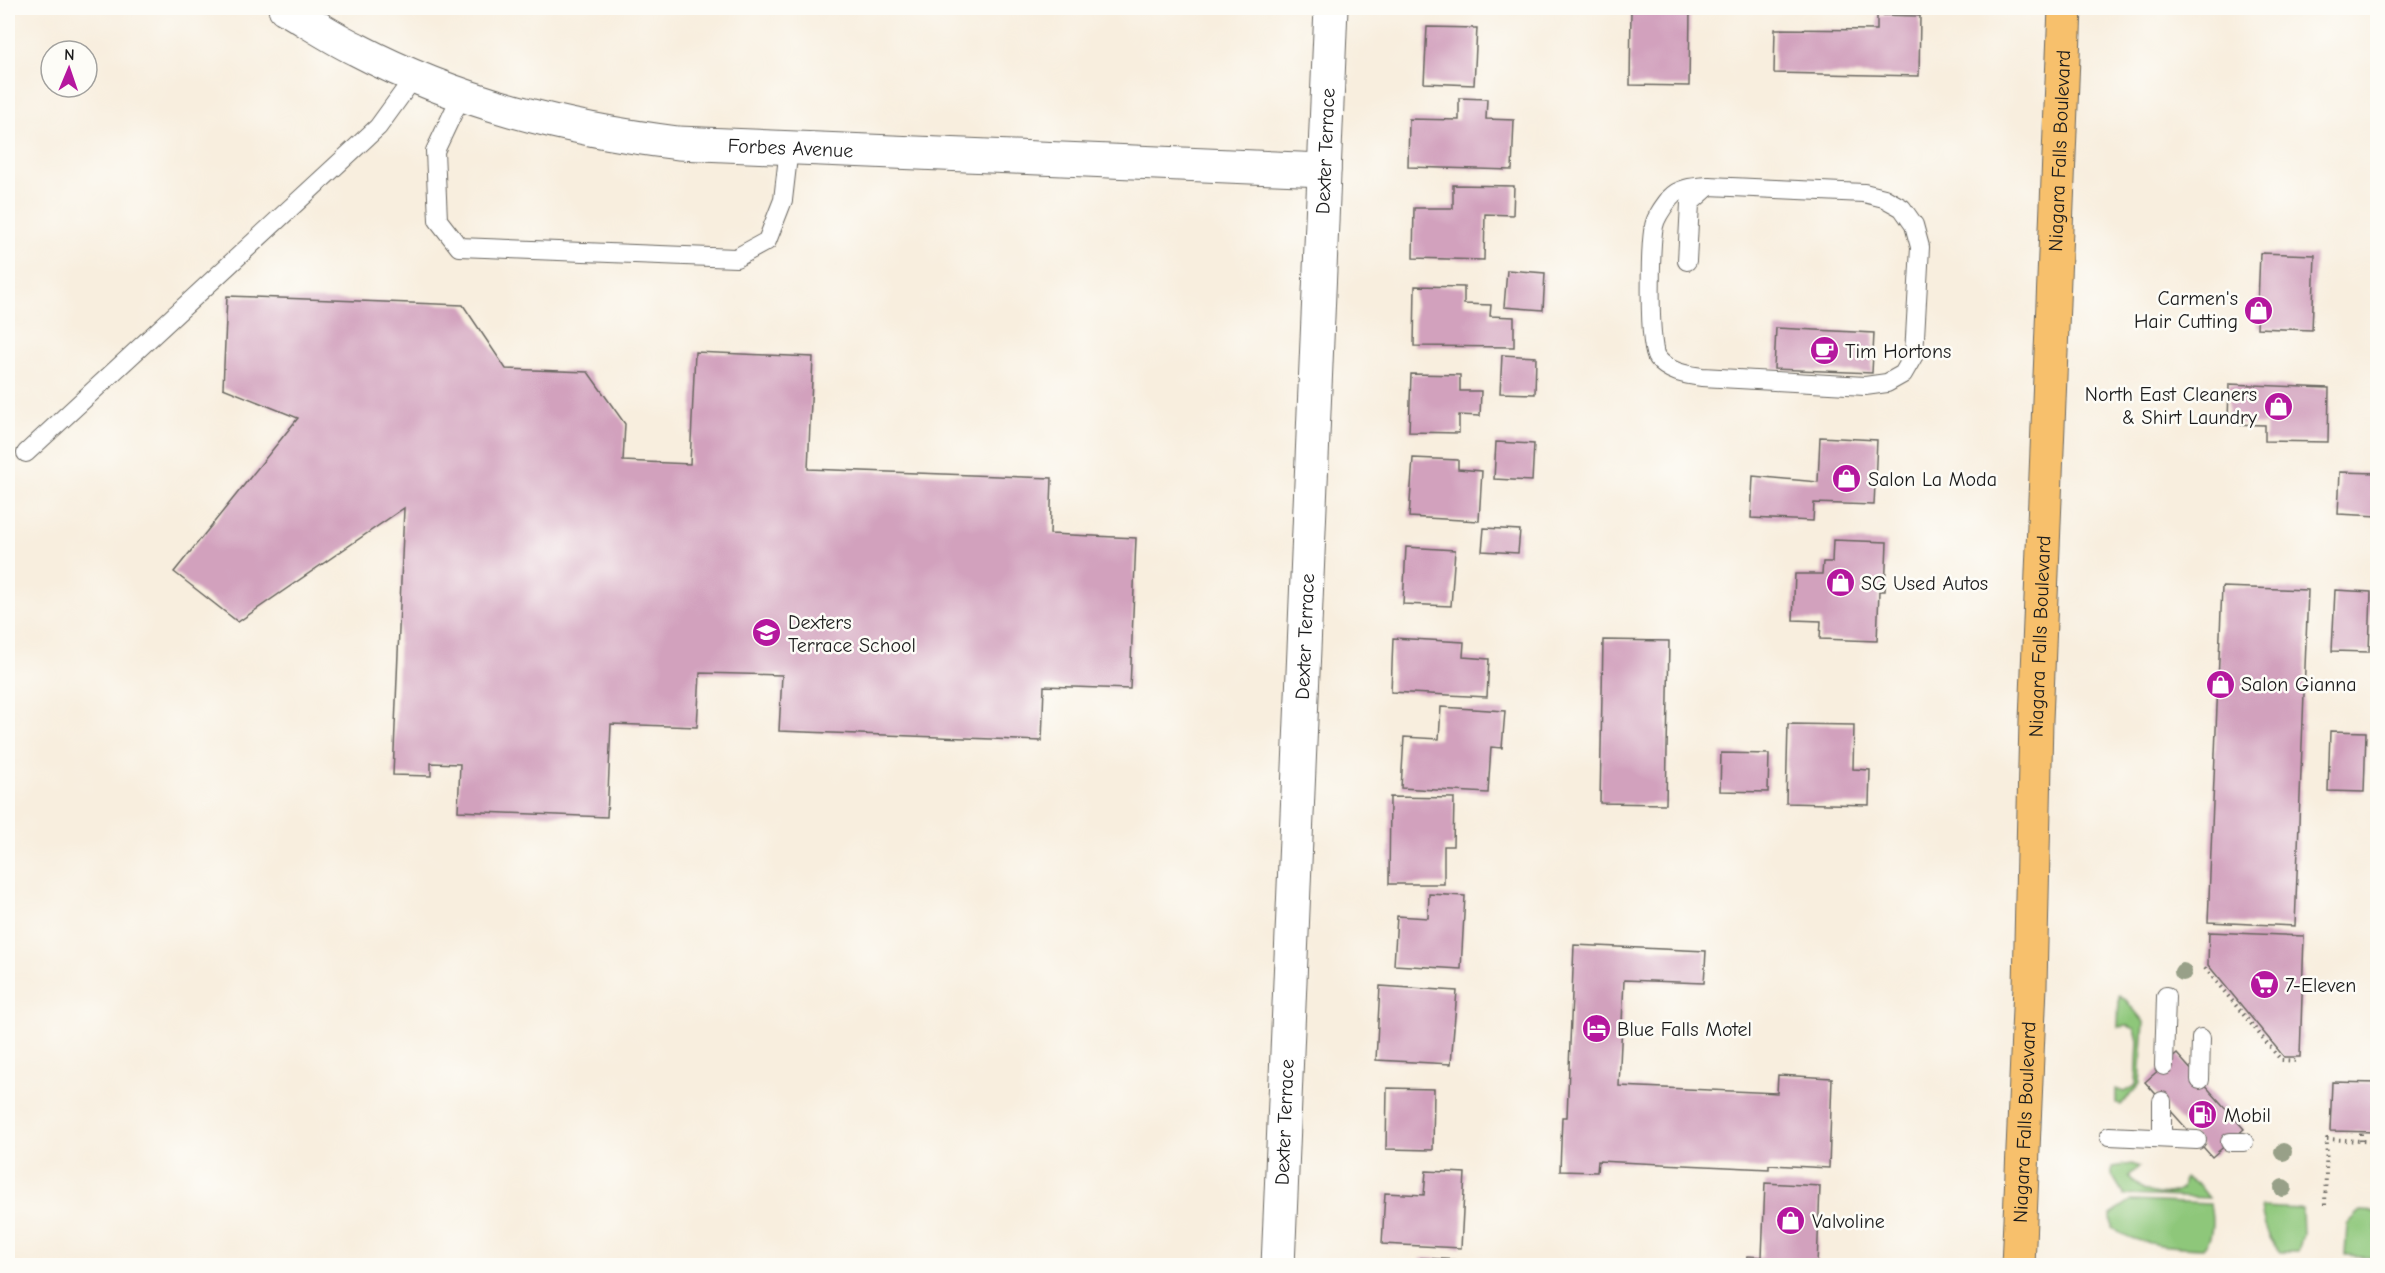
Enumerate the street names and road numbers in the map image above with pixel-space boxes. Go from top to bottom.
street label: Niagara Falls Boulevard [2044,49,2075,252]
street label: Dexter Terrace [1311,87,1340,215]
street label: Forbes Avenue [727,134,854,162]
street label: Niagara Falls Boulevard [2025,535,2056,738]
street label: Dexter Terrace [1291,573,1319,700]
street label: Niagara Falls Boulevard [2009,1021,2040,1224]
street label: Dexter Terrace [1270,1059,1299,1186]

